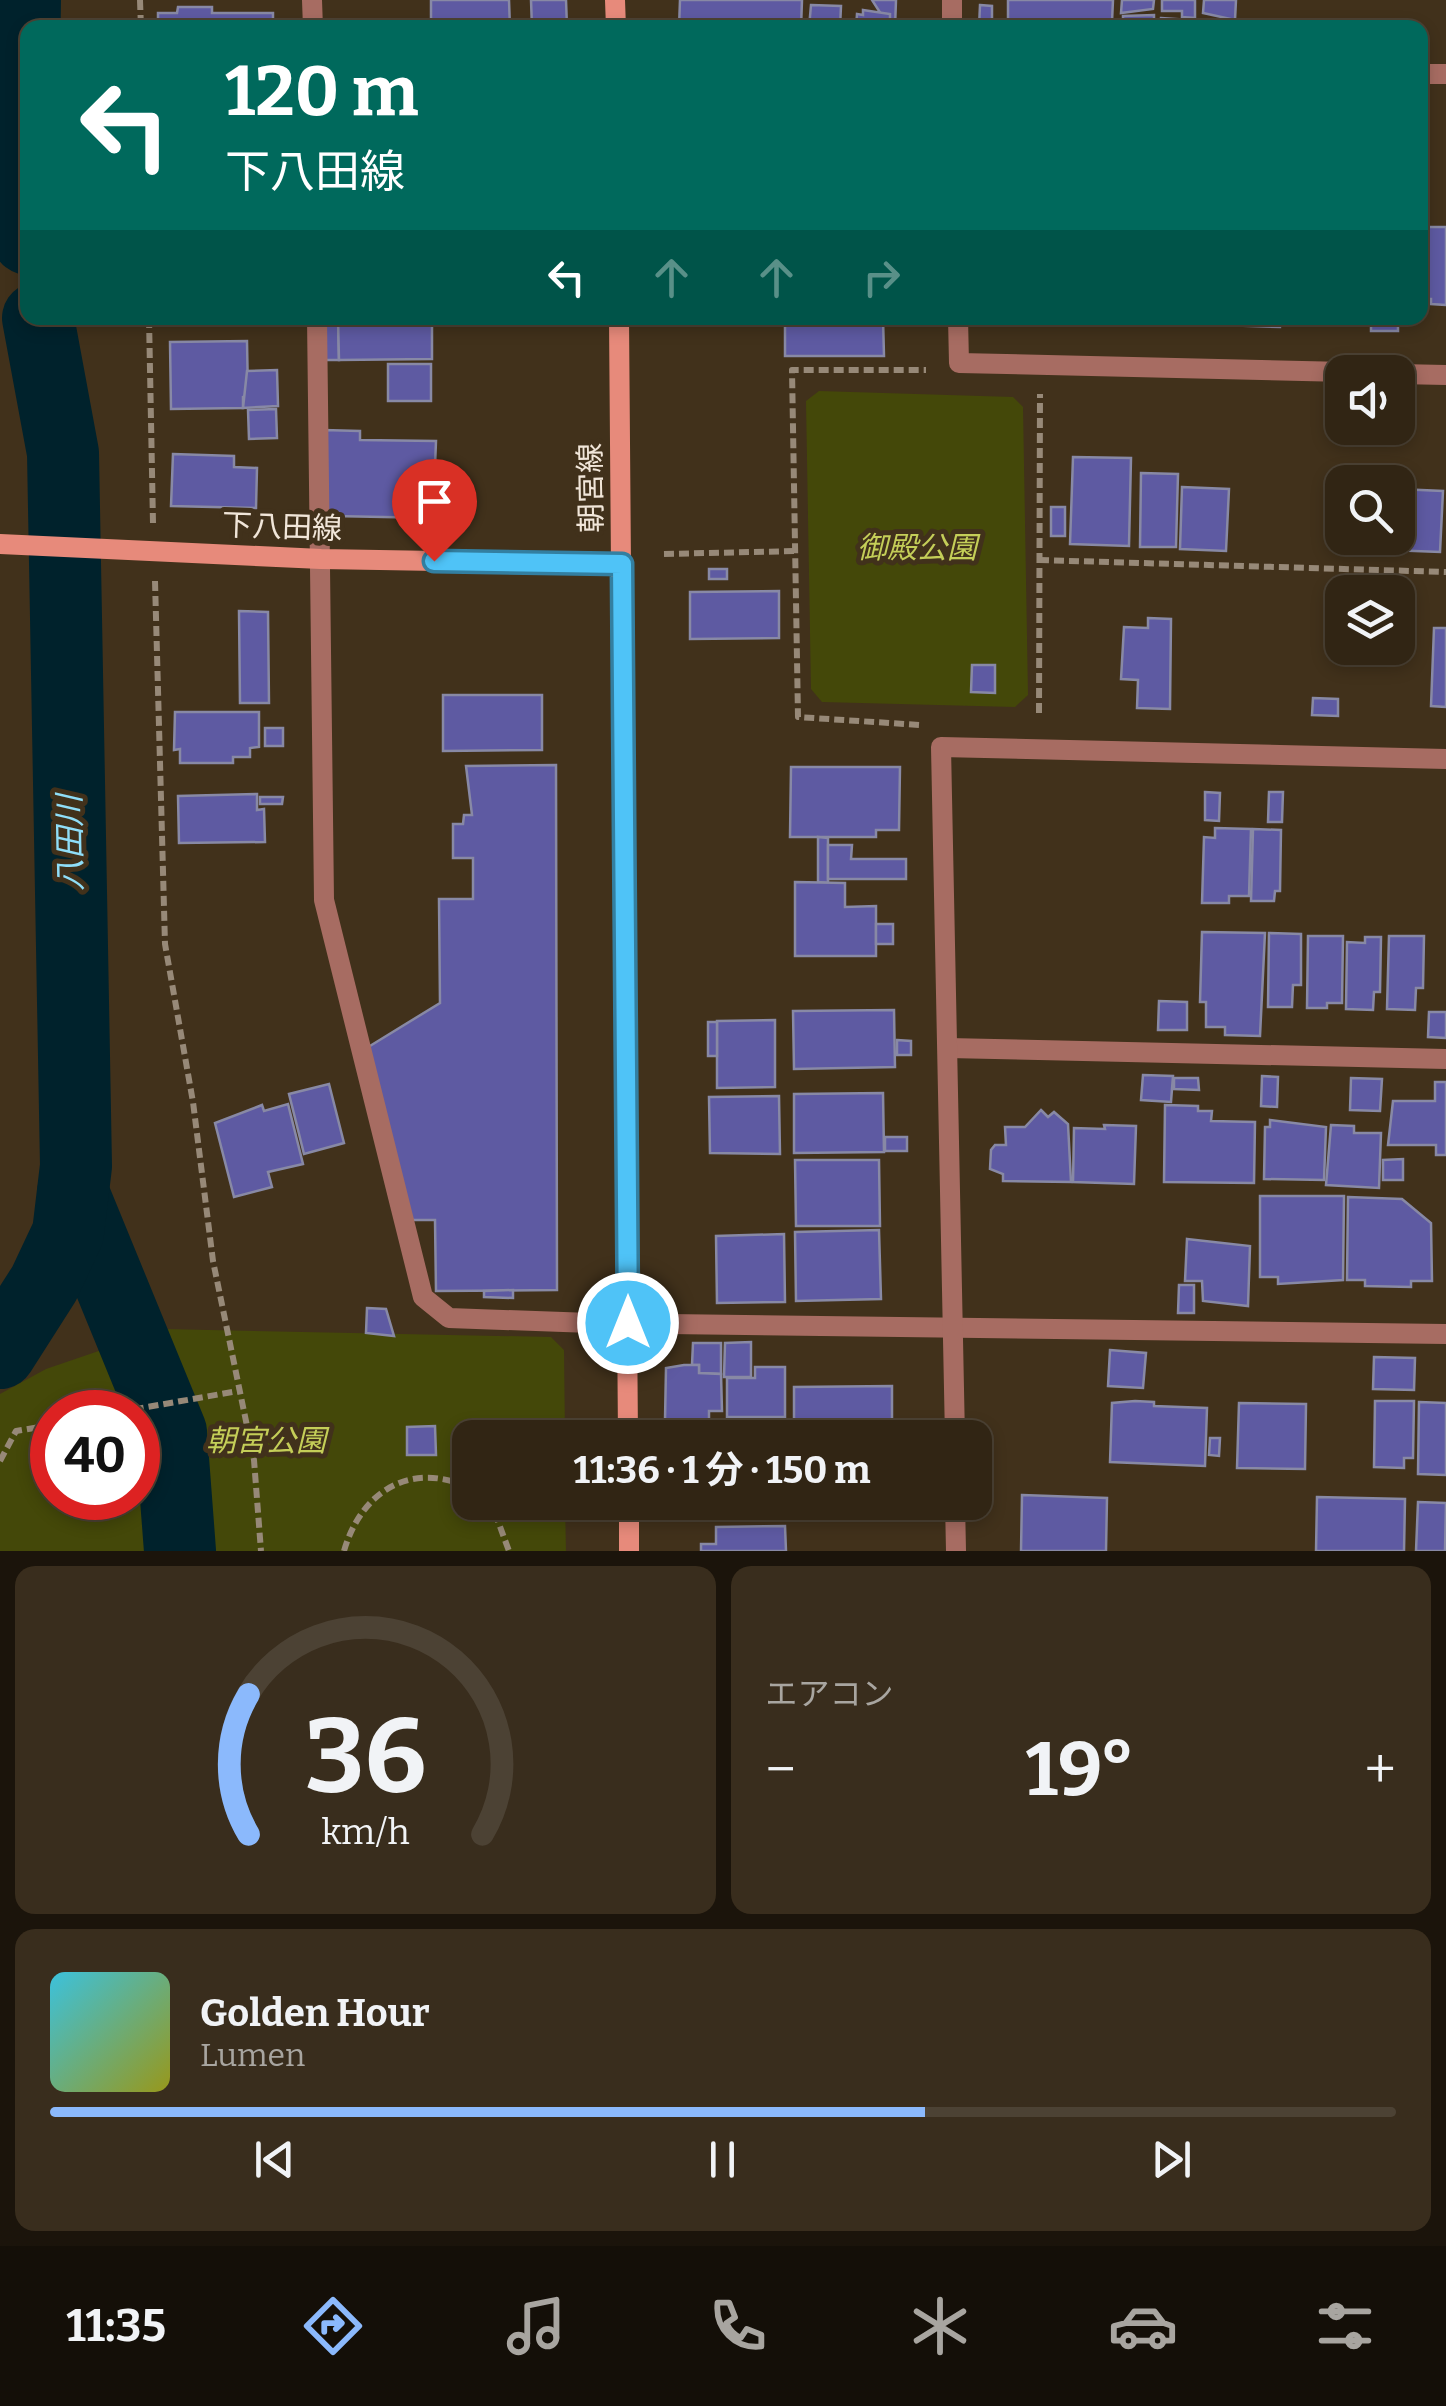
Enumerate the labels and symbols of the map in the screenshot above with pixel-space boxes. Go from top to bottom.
street label: 朝宮線 [572,443,610,533]
pin [392,459,477,562]
street label: 下八田線 [221,507,343,547]
park label: 御殿公園 [857,530,981,566]
water label: 八田川 [50,792,90,891]
position arrow [576,1271,680,1375]
speed limit sign: 40 [30,1390,160,1520]
park label: 朝宮公園 [206,1423,330,1459]

